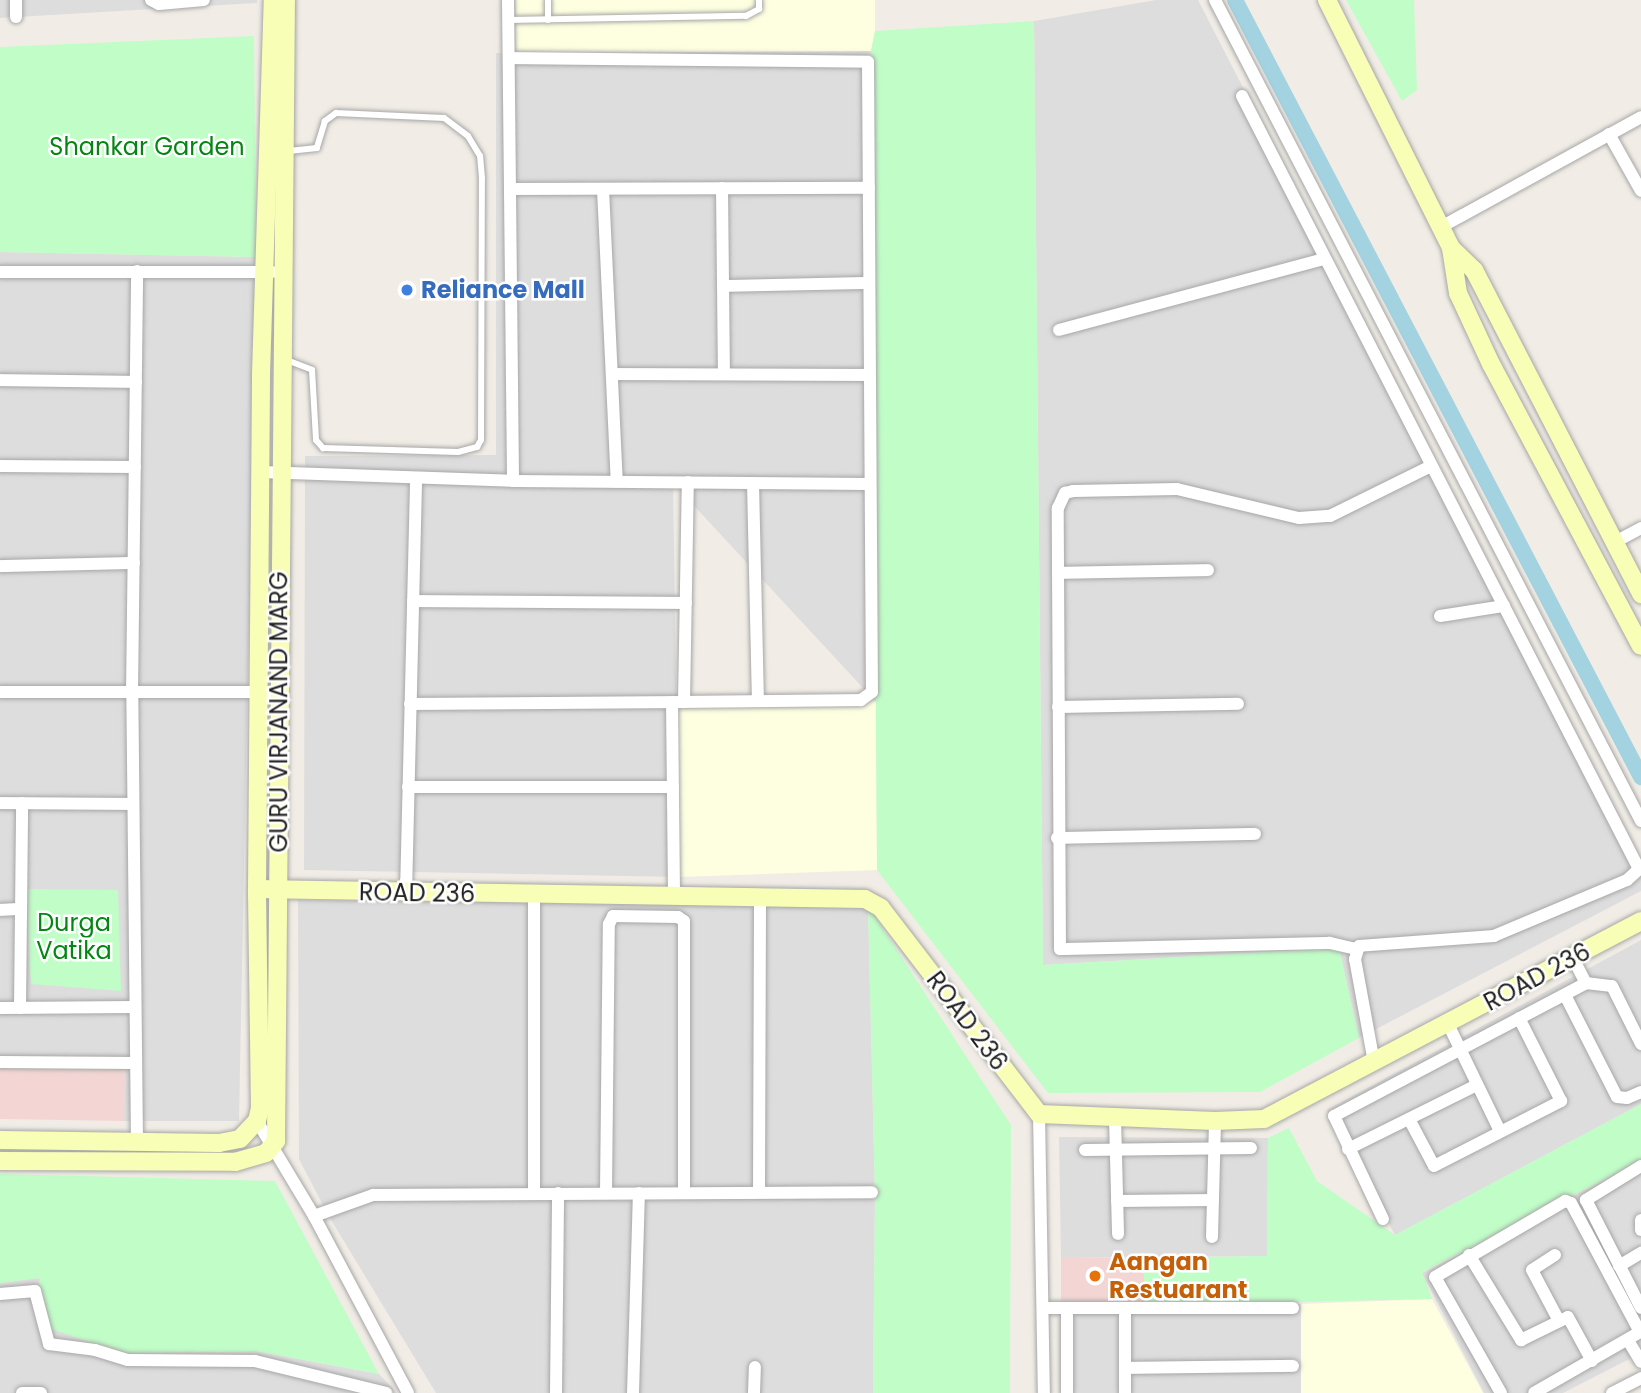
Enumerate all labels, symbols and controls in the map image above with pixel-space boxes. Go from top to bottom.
park label: Shankar Garden [49,133,245,161]
place label: Reliance Mall [421,276,585,304]
marker: Reliance Mall [399,282,415,298]
street label: GURU VIRJANAND MARG [265,571,293,853]
street label: ROAD 236 [359,878,475,908]
park label: Durga Vatika [36,909,112,965]
street label: ROAD 236 [1479,937,1595,1017]
street label: ROAD 236 [921,966,1013,1076]
place label: Aangan Restuarant [1109,1248,1248,1304]
marker: Aangan Restuarant [1087,1268,1103,1284]

